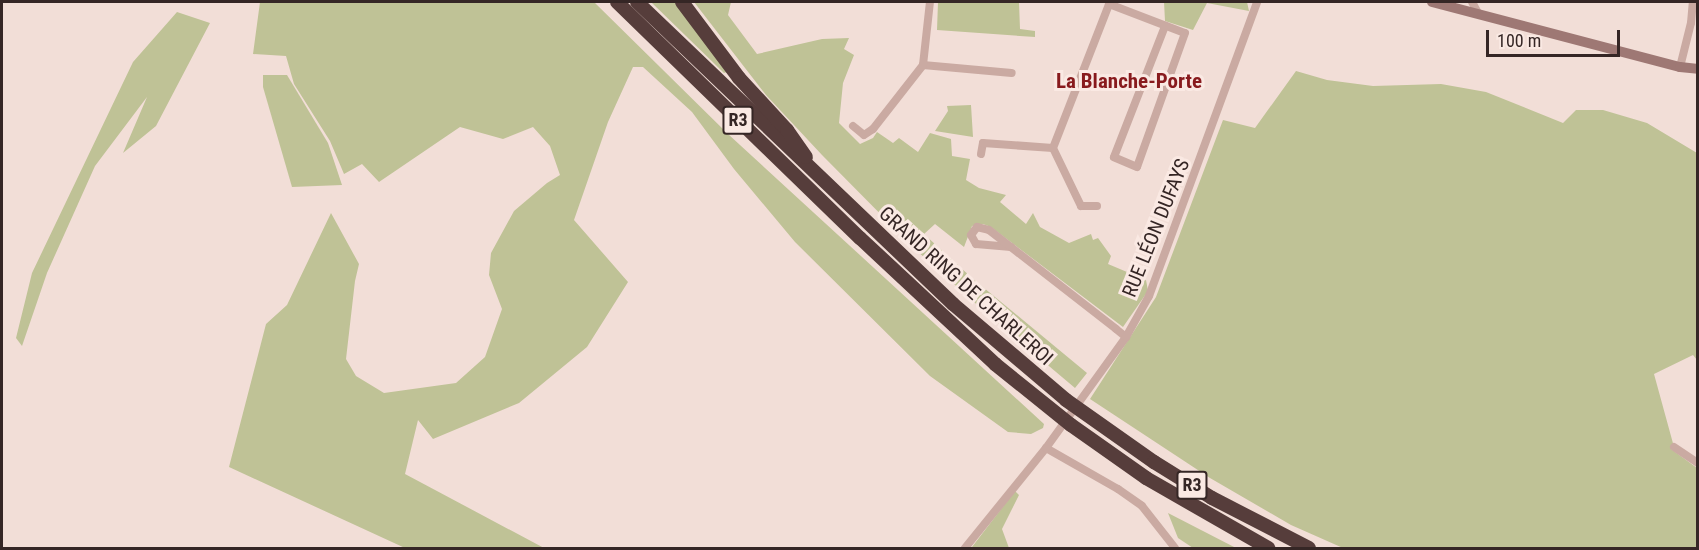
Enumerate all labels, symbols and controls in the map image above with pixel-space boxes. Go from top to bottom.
scale bar [1489,18,1622,56]
text: 100 m [1497,30,1541,51]
district label: La Blanche-Porte [1056,68,1202,94]
road number: R3 [722,105,754,135]
street label: RUE LÉON DUFAYS [1117,155,1195,301]
street label: GRAND RING DE CHARLEROI [874,202,1058,370]
road number: R3 [1176,470,1208,500]

